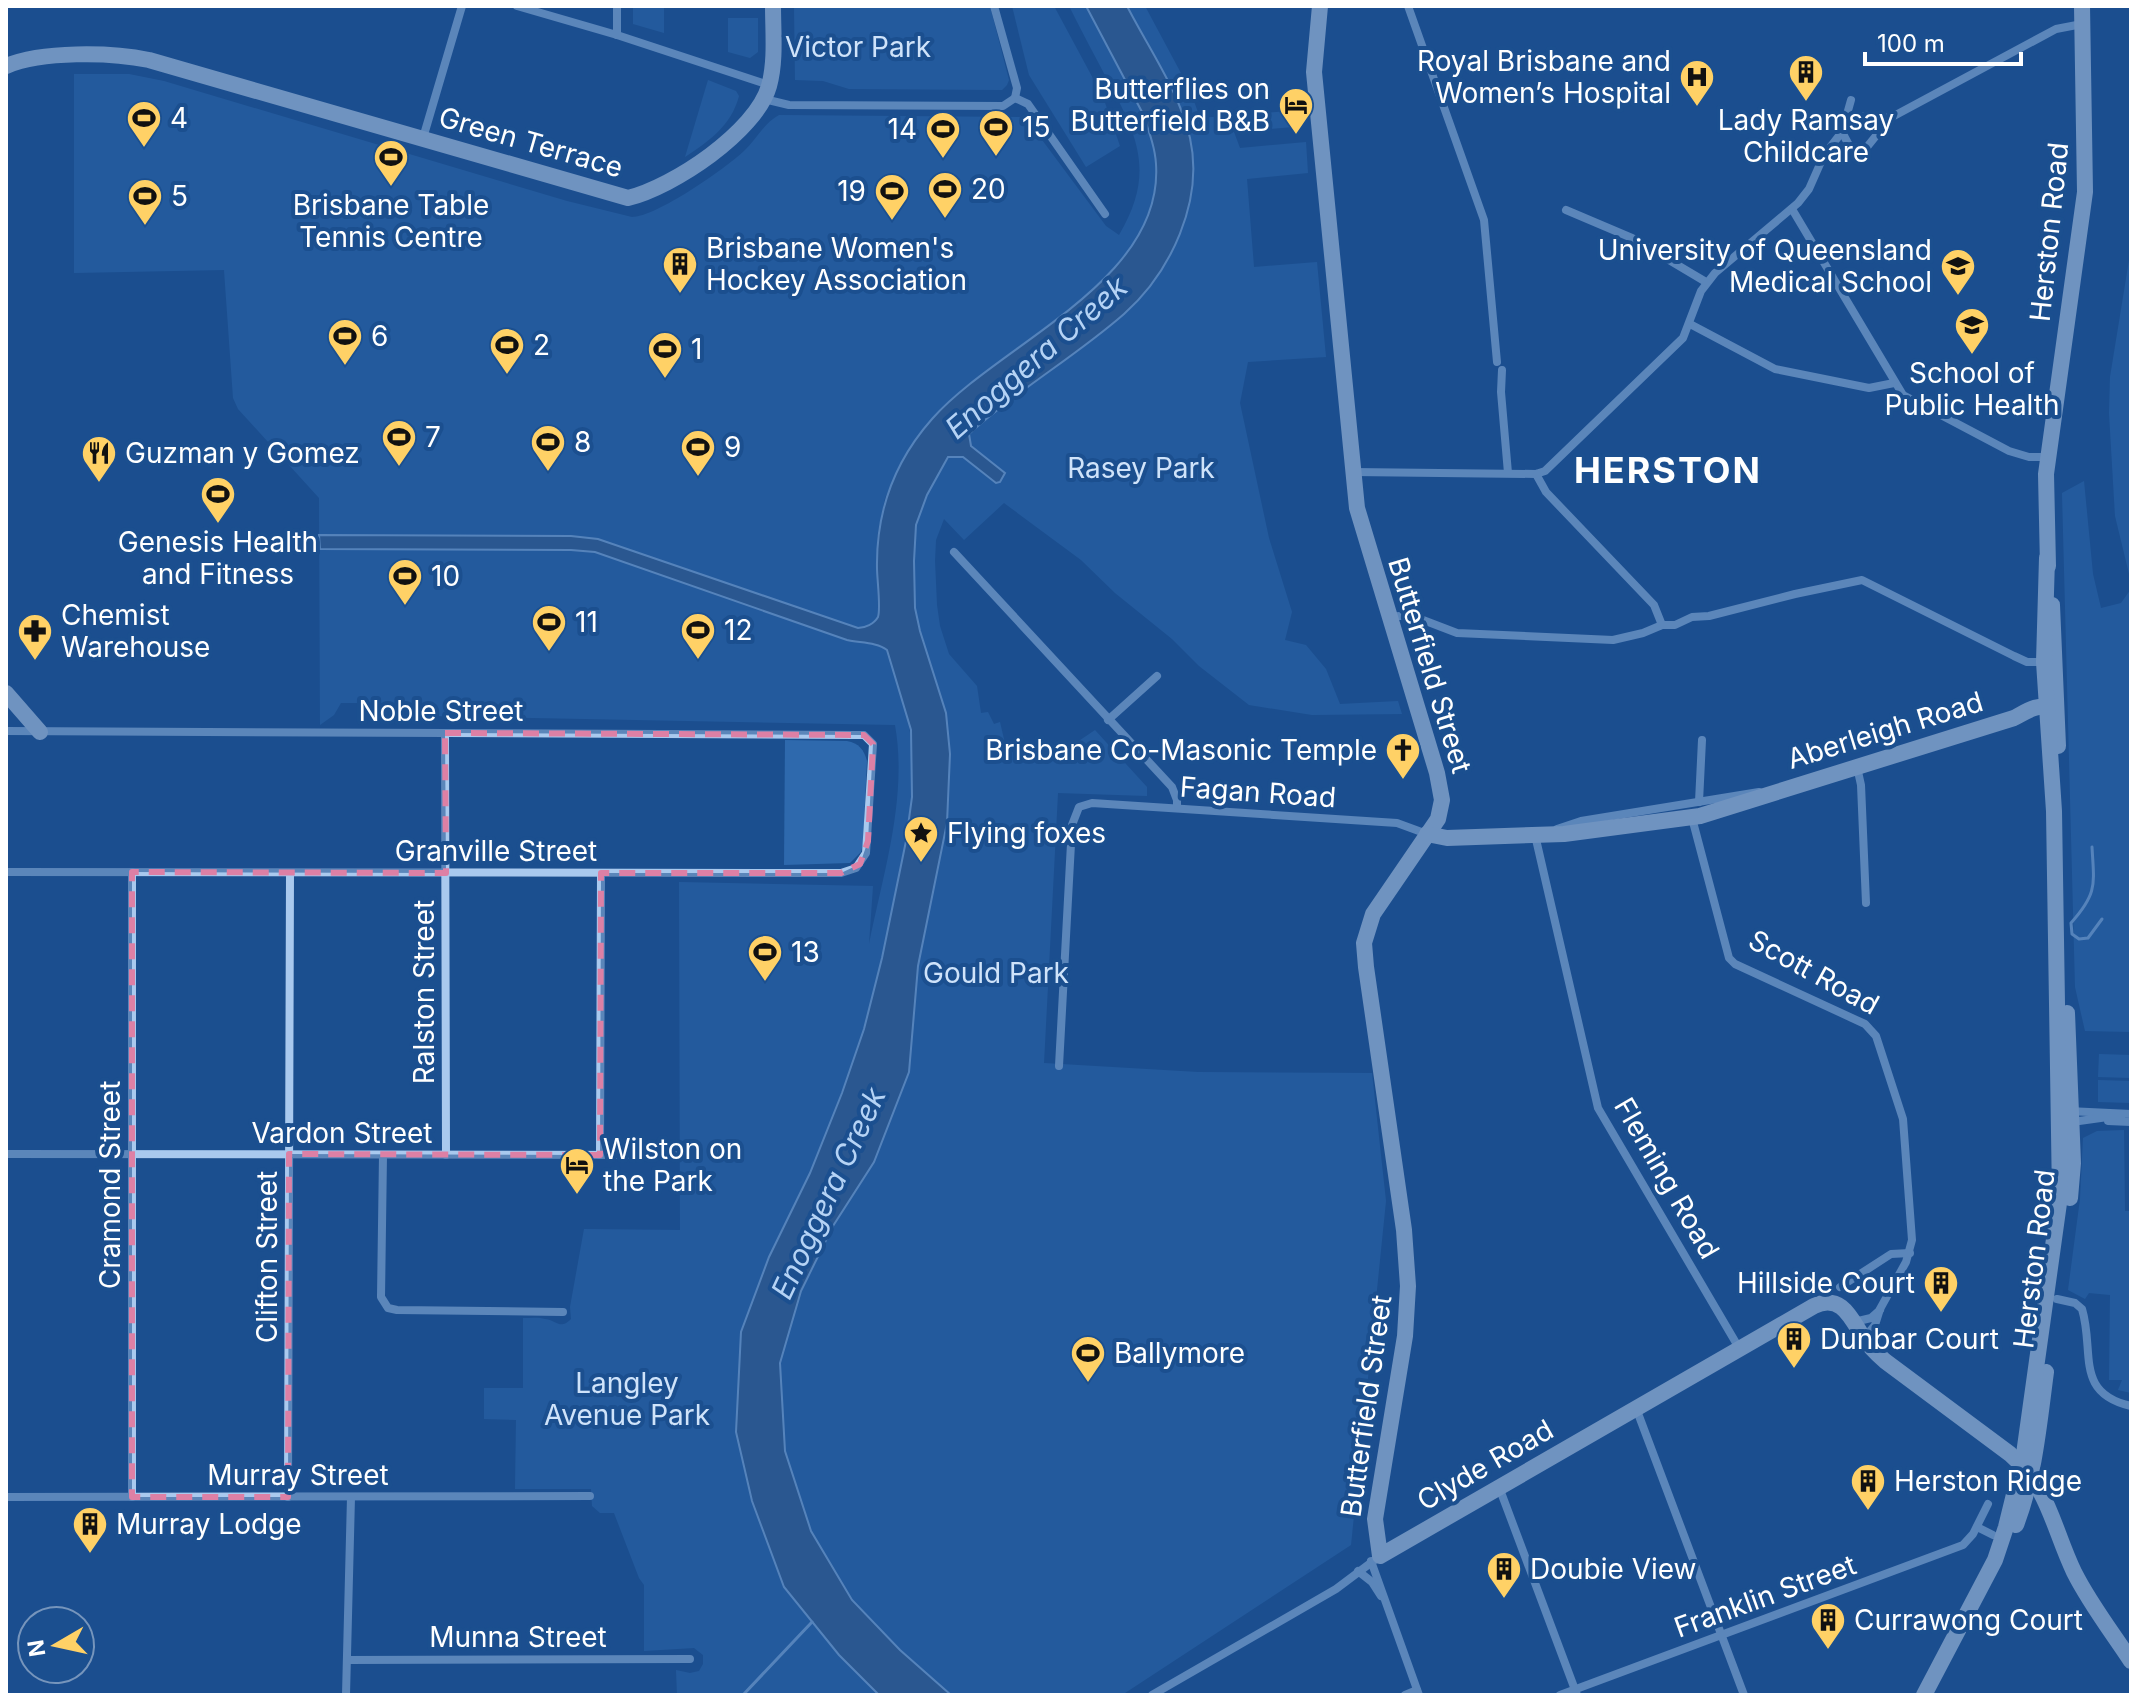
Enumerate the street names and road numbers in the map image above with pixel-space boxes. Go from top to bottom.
street label: Green Terrace [435,99,627,185]
street label: Herston Road [2023,141,2075,323]
street label: Butterfield Street [1381,553,1479,777]
street label: Aberleigh Road [1783,684,1987,776]
street label: Noble Street [358,694,524,728]
street label: Fagan Road [1179,770,1337,814]
street label: Granville Street [395,834,597,868]
street label: Ralston Street [407,900,441,1084]
street label: Scott Road [1743,922,1885,1022]
street label: Cramond Street [93,1081,127,1289]
street label: Fleming Road [1607,1092,1727,1264]
street label: Vardon Street [251,1116,433,1150]
street label: Herston Road [2006,1168,2062,1350]
street label: Clifton Street [250,1171,284,1343]
street label: Butterfield Street [1334,1293,1398,1519]
street label: Clyde Road [1411,1412,1559,1518]
street label: Murray Street [207,1458,389,1492]
street label: Franklin Street [1670,1547,1860,1645]
street label: Munna Street [429,1620,607,1654]

